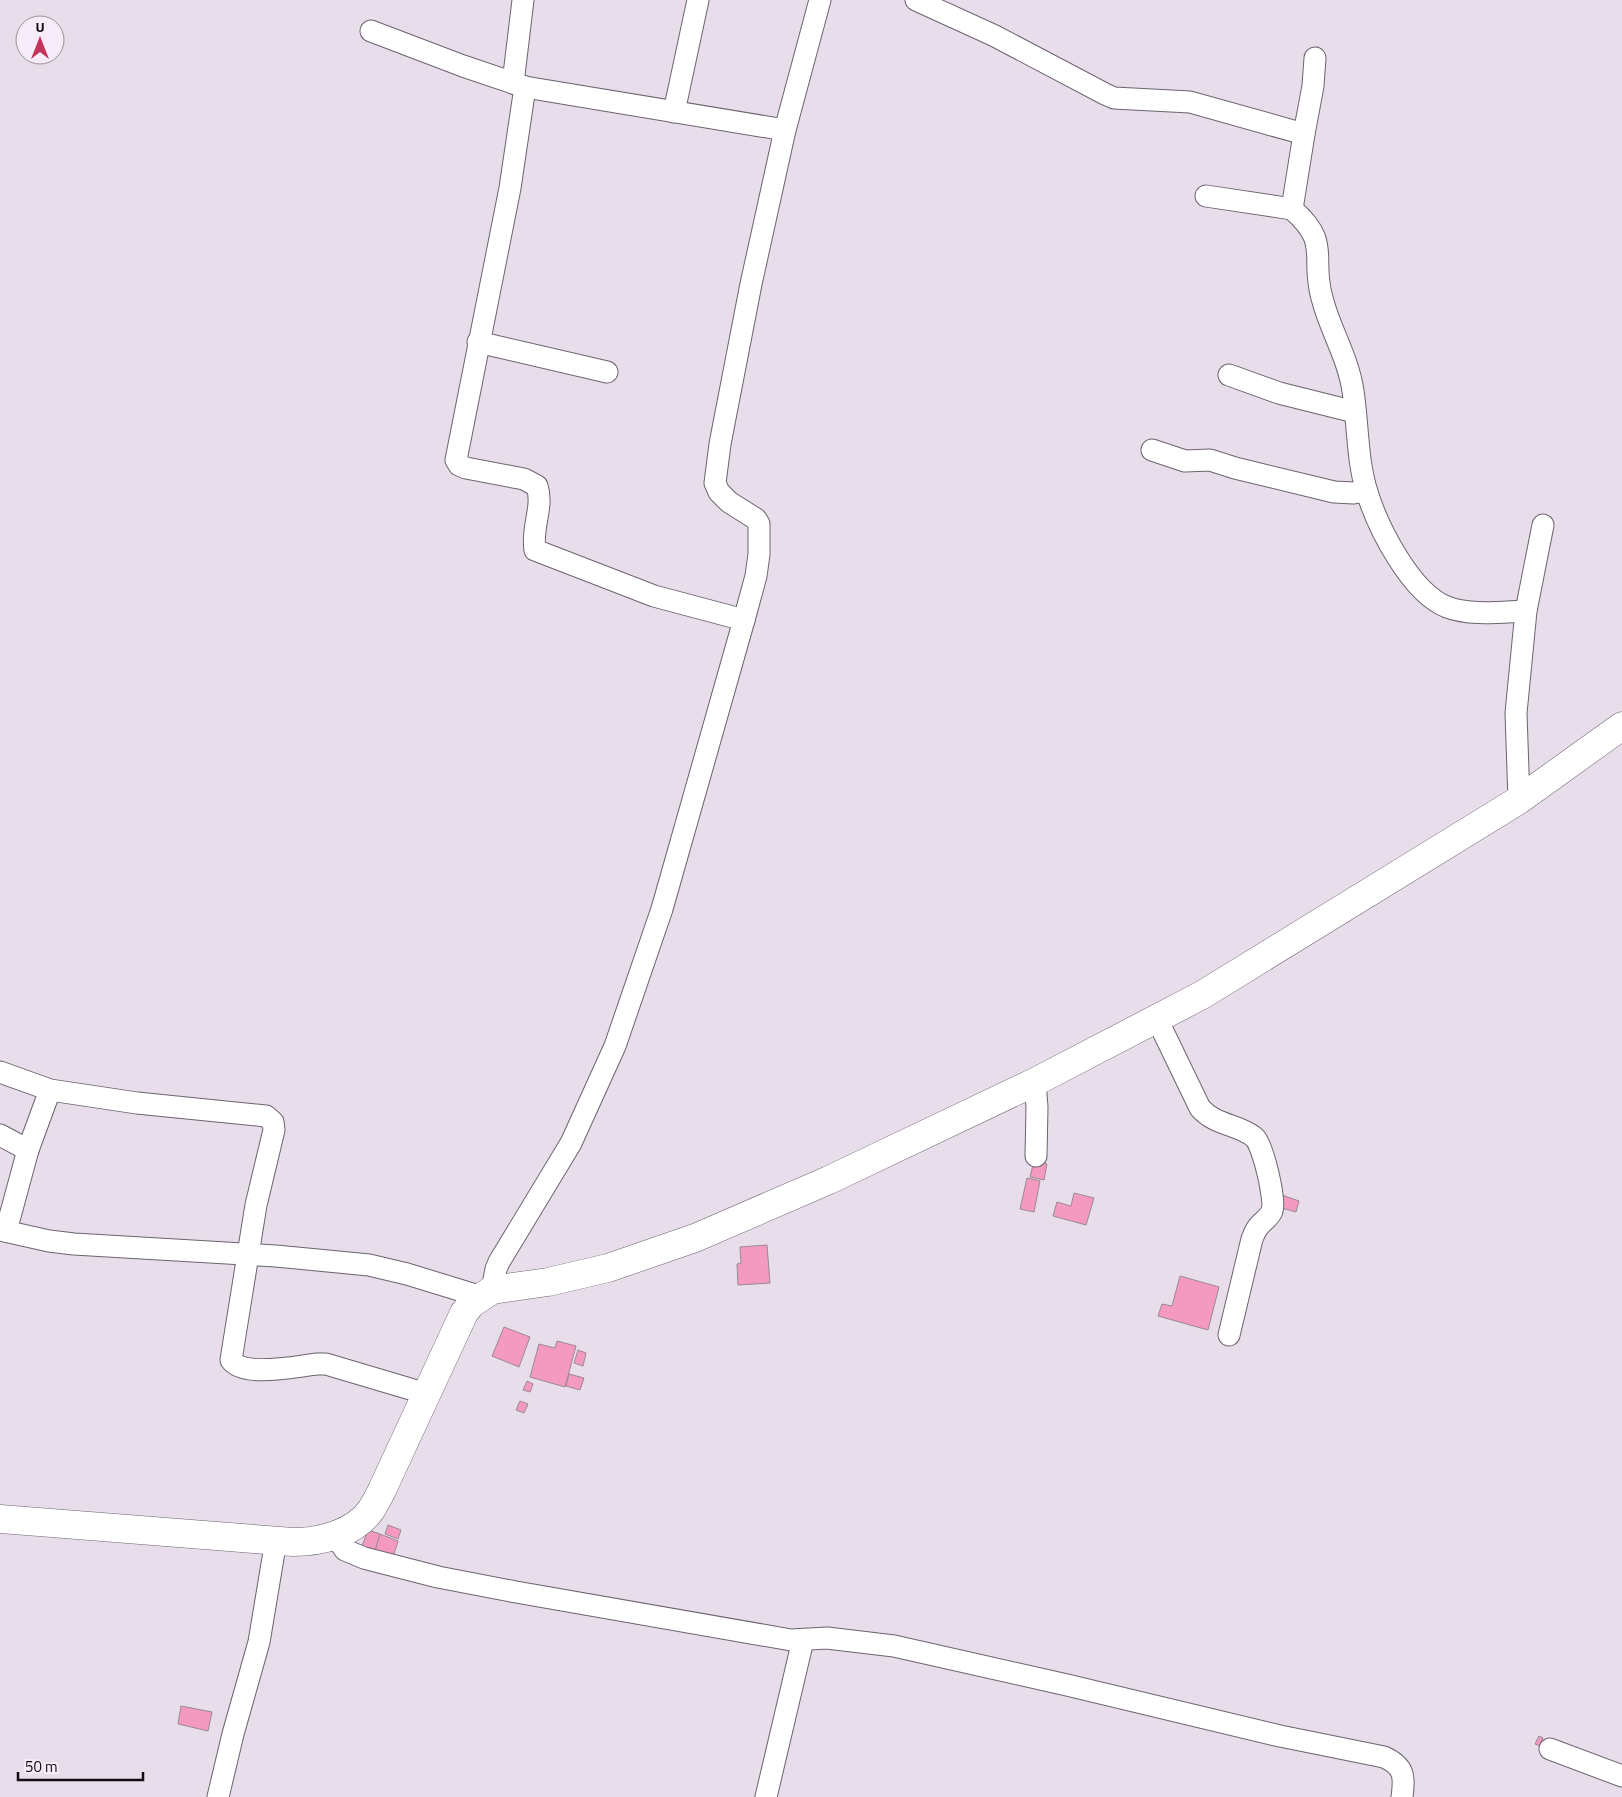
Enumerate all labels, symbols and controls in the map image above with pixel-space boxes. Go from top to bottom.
north arrow [15,15,65,65]
text: U [35,16,45,37]
scale bar [18,1750,142,1782]
text: 50 m [25,1755,58,1778]

